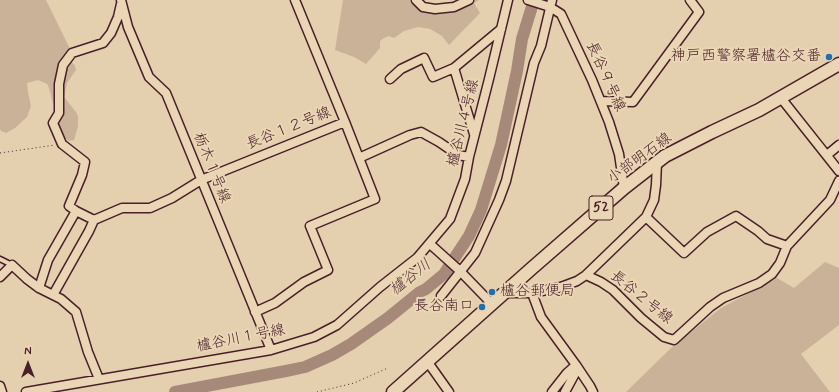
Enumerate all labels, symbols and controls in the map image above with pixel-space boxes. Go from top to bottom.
street label: 長谷９号線 [582,39,628,115]
place label: 神戸西警察署櫨谷交番 [671,48,821,66]
marker: 神戸西警察署櫨谷交番 [824,52,834,62]
street label: 櫨谷川４号線 [444,77,484,169]
street label: 長谷１２号線 [244,104,334,154]
street label: 栃木１号線 [189,130,233,206]
street label: 小部明石線 [604,130,676,188]
road number: 52 [589,196,613,220]
water label: 櫨谷川 [386,256,436,300]
street label: 長谷２号線 [606,267,676,329]
place label: 櫨谷郵便局 [500,283,575,301]
marker: 櫨谷郵便局 [487,287,497,297]
place label: 長谷南口 [414,298,474,316]
marker: 長谷南口 [477,302,487,312]
street label: 櫨谷川１号線 [195,322,287,356]
north arrow [8,344,48,384]
text: N [24,345,32,359]

